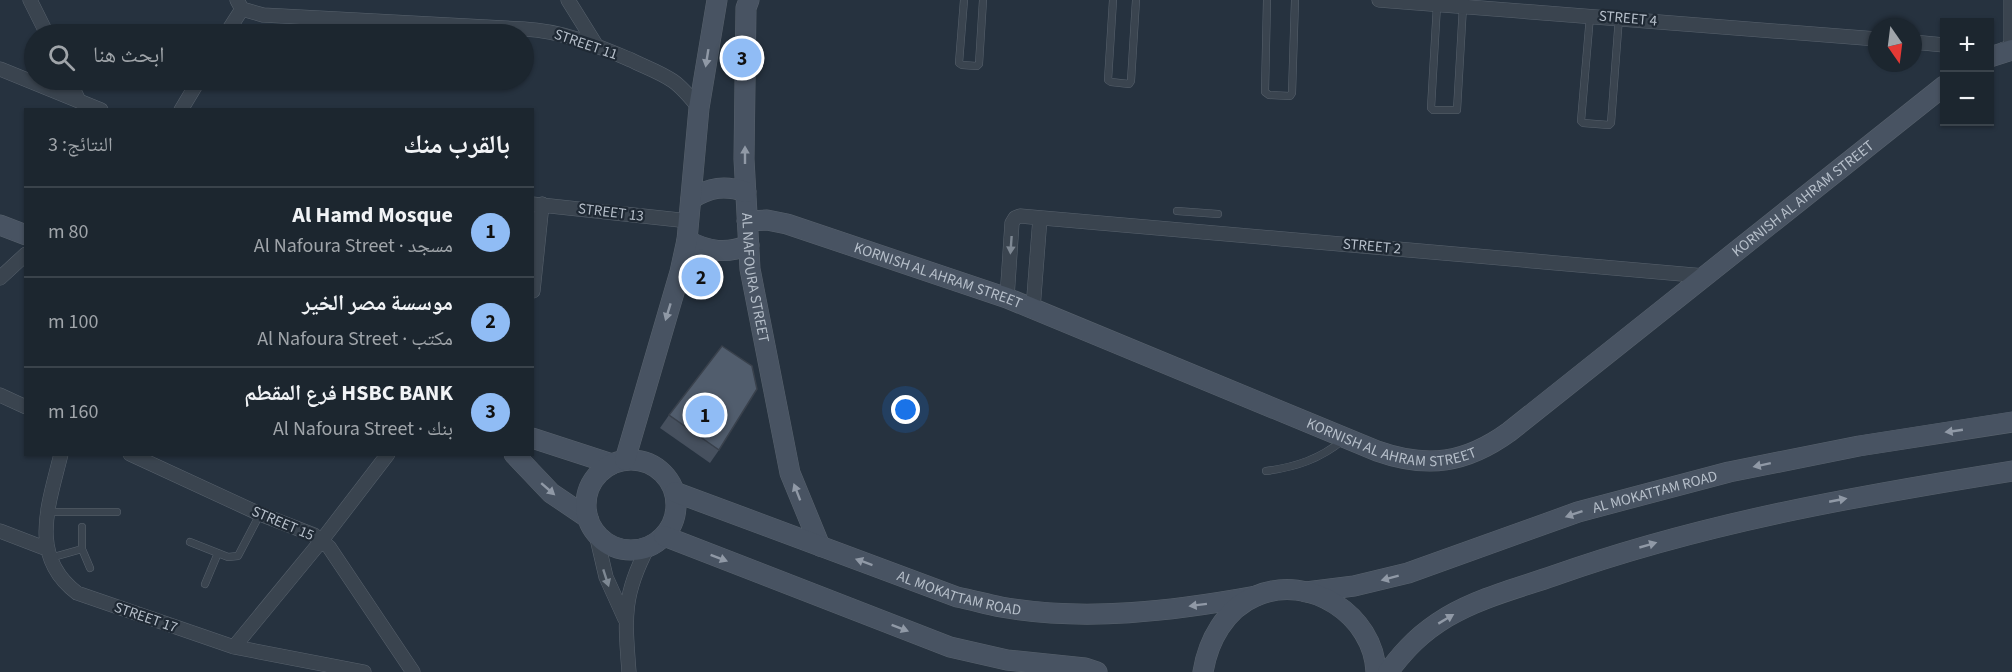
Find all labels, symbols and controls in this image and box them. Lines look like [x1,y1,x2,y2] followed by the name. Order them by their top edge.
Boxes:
[1598,5,1659,32] street label: STREET 4
[1868,18,1922,72] north arrow
[1940,18,1994,126] map controls
[1940,18,1994,72] button: +
[24,24,534,90] search box
[551,24,620,65] street label: STREET 11
[722,36,762,80] pin: 3
[93,39,164,71] text: ابحث هنا
[45,41,78,74] icon: search
[702,48,711,67] one-way arrow
[1940,72,1994,126] button: −
[403,126,510,163] text: بالقرب منك
[48,131,113,159] text: النتائج: 3
[1727,136,1879,262] street label: KORNISH AL AHRAM STREET
[740,146,749,165] one-way arrow
[577,198,645,227] street label: STREET 13
[292,199,453,231] text: Al Hamd Mosque
[736,212,774,345] street label: AL NAFOURA STREET
[48,218,88,246] text: 80 m
[485,218,496,246] text: 1
[254,232,453,260] text: مسجد · Al Nafoura Street
[1342,233,1402,260] street label: STREET 2
[1006,235,1015,254] one-way arrow
[851,237,1025,314] street label: KORNISH AL AHRAM STREET
[682,254,720,300] pin: 2
[302,287,453,319] text: موسسة مصر الخير
[663,303,672,321] one-way arrow
[48,308,98,336] text: 100 m
[485,308,496,336] text: 2
[257,325,453,353] text: مكتب · Al Nafoura Street
[244,377,453,409] text: HSBC BANK فرع المقطم
[686,392,724,438] pin: 1
[891,395,920,424] your location
[48,398,98,426] text: 160 m
[485,398,496,426] text: 3
[1303,413,1480,472] street label: KORNISH AL AHRAM STREET
[273,415,453,443] text: بنك · Al Nafoura Street
[1945,427,1964,436] one-way arrow
[1753,461,1772,470] one-way arrow
[1590,466,1720,519] street label: AL MOKATTAM ROAD
[540,483,556,496] one-way arrow
[792,483,801,501] one-way arrow
[1829,495,1848,504] one-way arrow
[248,501,317,546] street label: STREET 15
[1564,509,1582,519] one-way arrow
[1639,540,1657,549] one-way arrow
[710,553,728,563] one-way arrow
[855,557,873,567] one-way arrow
[894,566,1022,621] street label: AL MOKATTAM ROAD
[602,569,612,587] one-way arrow
[1380,574,1398,583] one-way arrow
[111,597,180,638] street label: STREET 17
[1189,601,1208,610] one-way arrow
[1438,613,1454,624] one-way arrow
[892,623,910,633] one-way arrow

